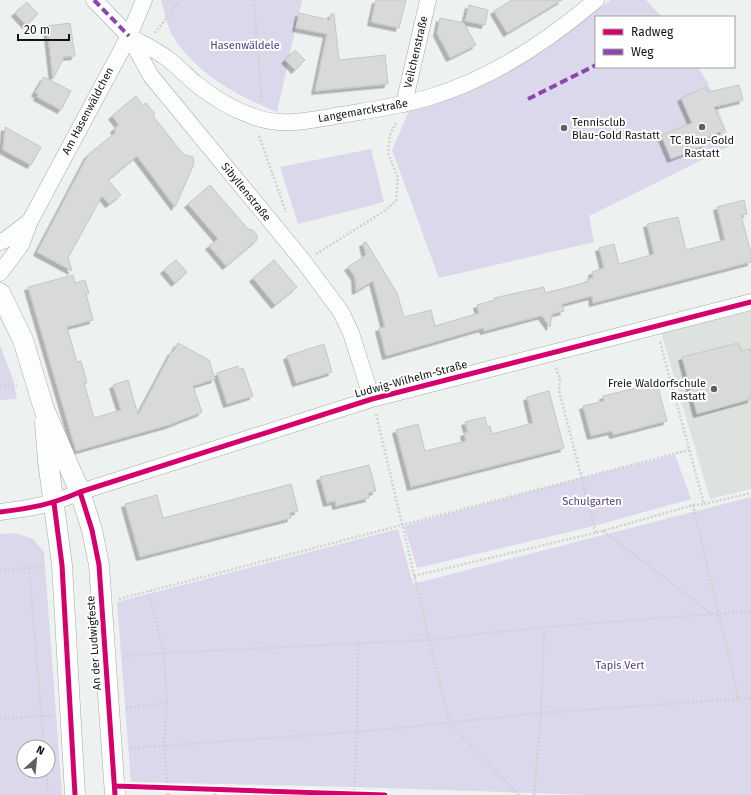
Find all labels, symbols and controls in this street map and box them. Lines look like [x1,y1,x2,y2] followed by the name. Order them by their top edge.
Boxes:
[401,15,431,89] street label: Veilchenstraße
[18,16,69,42] scale bar
[595,16,735,68] legend
[24,23,50,37] text: 20 m
[631,25,674,39] text: Radweg
[210,39,280,52] park label: Hasenwäldele
[631,45,654,59] text: Weg
[59,65,117,157] street label: Am Hasenwäldchen
[317,97,409,125] street label: Langemarckstraße
[572,116,660,142] place label: Tennisclub Blau-Gold Rastatt
[697,122,707,132] marker: TC Blau-Gold Rastatt
[559,123,569,133] marker: Tennisclub Blau-Gold Rastatt
[670,134,734,160] place label: TC Blau-Gold Rastatt
[219,160,273,224] street label: Sibyllenstraße
[353,358,469,400] street label: Ludwig-Wilhelm-Straße
[608,377,706,403] place label: Freie Waldorfschule Rastatt
[709,384,719,394] marker: Freie Waldorfschule Rastatt
[562,495,622,508] park label: Schulgarten
[84,595,104,691] street label: An der Ludwigfeste
[596,659,644,672] park label: Tapis Vert
[16,739,56,779] north arrow
[34,743,47,758] text: N

